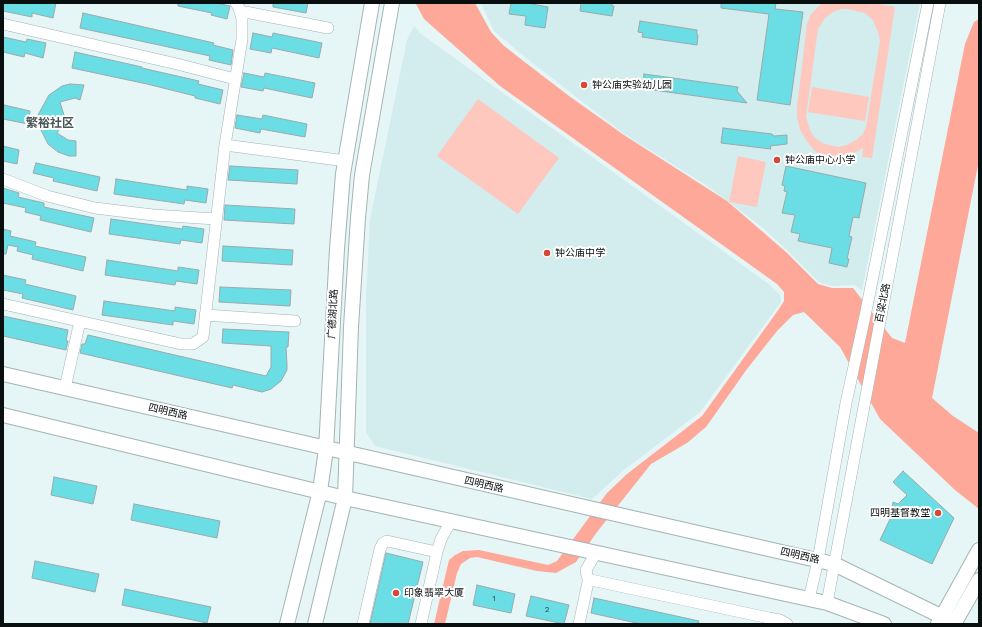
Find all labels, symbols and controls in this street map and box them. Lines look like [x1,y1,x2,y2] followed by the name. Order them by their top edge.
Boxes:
[592,79,672,91] place label: 钟公庙实验幼儿园
[579,80,589,90] marker: 钟公庙实验幼儿园
[26,116,74,130] district label: 繁裕社区
[785,154,855,166] place label: 钟公庙中心小学
[772,155,782,165] marker: 钟公庙中心小学
[555,247,605,259] place label: 钟公庙中学
[542,248,552,258] marker: 钟公庙中学
[873,282,893,324] street label: 百梁北路
[326,289,340,339] street label: 广德湖北路
[147,402,189,422] street label: 四明西路
[463,475,505,495] street label: 四明西路
[870,507,930,519] place label: 四明基督教堂
[933,508,943,518] marker: 四明基督教堂
[779,546,821,566] street label: 四明西路
[404,587,464,599] place label: 印象翡翠大厦
[391,588,401,598] marker: 印象翡翠大厦
[492,594,496,604] house number: 1
[545,605,549,615] house number: 2

